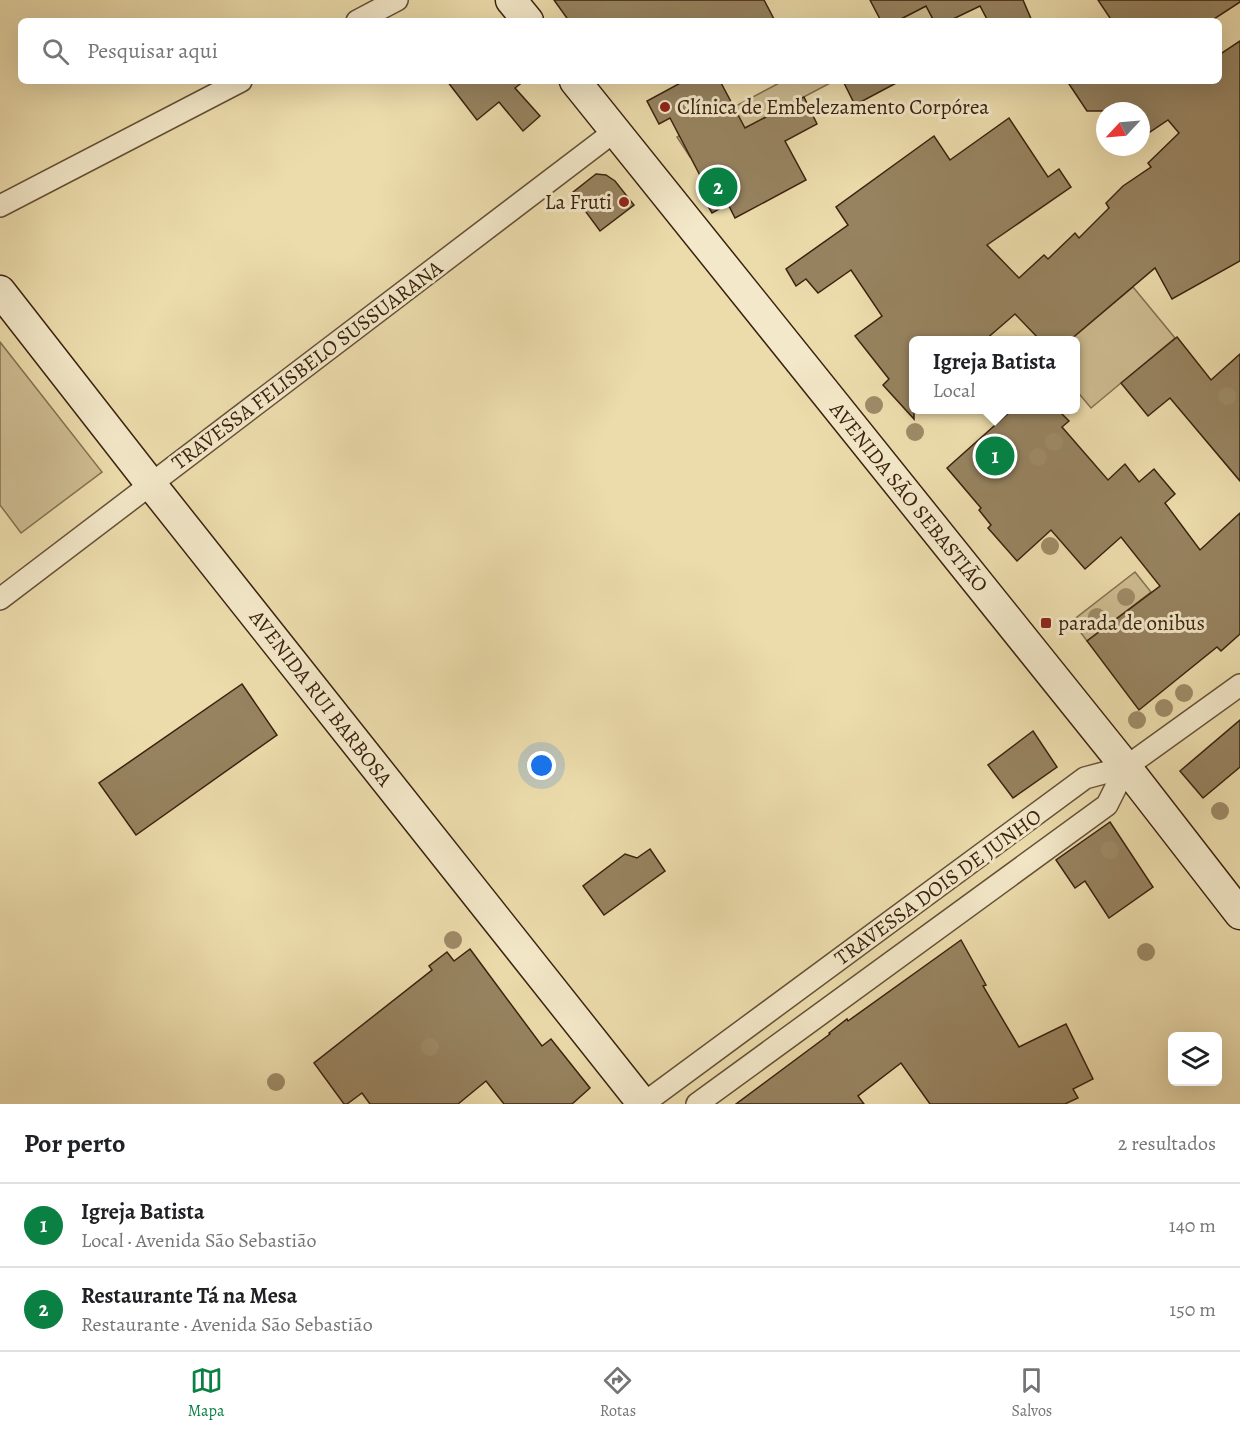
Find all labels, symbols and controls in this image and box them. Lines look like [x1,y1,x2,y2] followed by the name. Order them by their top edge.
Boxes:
[18,18,1222,84] search box
[39,35,72,68] icon: search
[87,36,218,66] text: Pesquisar aqui
[677,93,989,121] place label: Clínica de Embelezamento Corpórea
[658,100,672,114] marker: Clínica de Embelezamento Corpórea
[1096,102,1150,156] north arrow
[698,164,738,210] pin: 2
[545,188,612,216] place label: La Fruti
[617,195,631,209] marker: La Fruti
[166,253,449,476] street label: TRAVESSA FELISBELO SUSSUARANA
[909,336,1080,414] popup
[933,347,1056,377] text: Igreja Batista
[933,377,975,404] text: Local
[823,395,994,598] street label: AVENIDA SÃO SEBASTIÃO
[976,434,1014,478] pin: 1
[243,603,399,793] street label: AVENIDA RUI BARBOSA
[1058,609,1205,637] place label: parada de onibus
[1039,616,1053,630] marker: parada de onibus
[527,751,556,780] your location
[829,802,1047,972] street label: TRAVESSA DOIS DE JUNHO
[1168,1032,1222,1086] map controls
[1168,1032,1222,1086] button: layers
[24,1126,125,1161] text: Por perto
[1118,1130,1216,1157] text: 2 resultados
[81,1197,205,1227] text: Igreja Batista
[40,1212,47,1239] text: 1
[1169,1212,1216,1239] text: 140 m
[81,1227,317,1254] text: Local · Avenida São Sebastião
[81,1281,297,1311] text: Restaurante Tá na Mesa
[39,1296,48,1323] text: 2
[1169,1296,1216,1323] text: 150 m
[81,1311,373,1338] text: Restaurante · Avenida São Sebastião
[188,1364,224,1422] tab: Mapa
[600,1364,636,1422] tab: Rotas
[1012,1364,1052,1422] tab: Salvos

